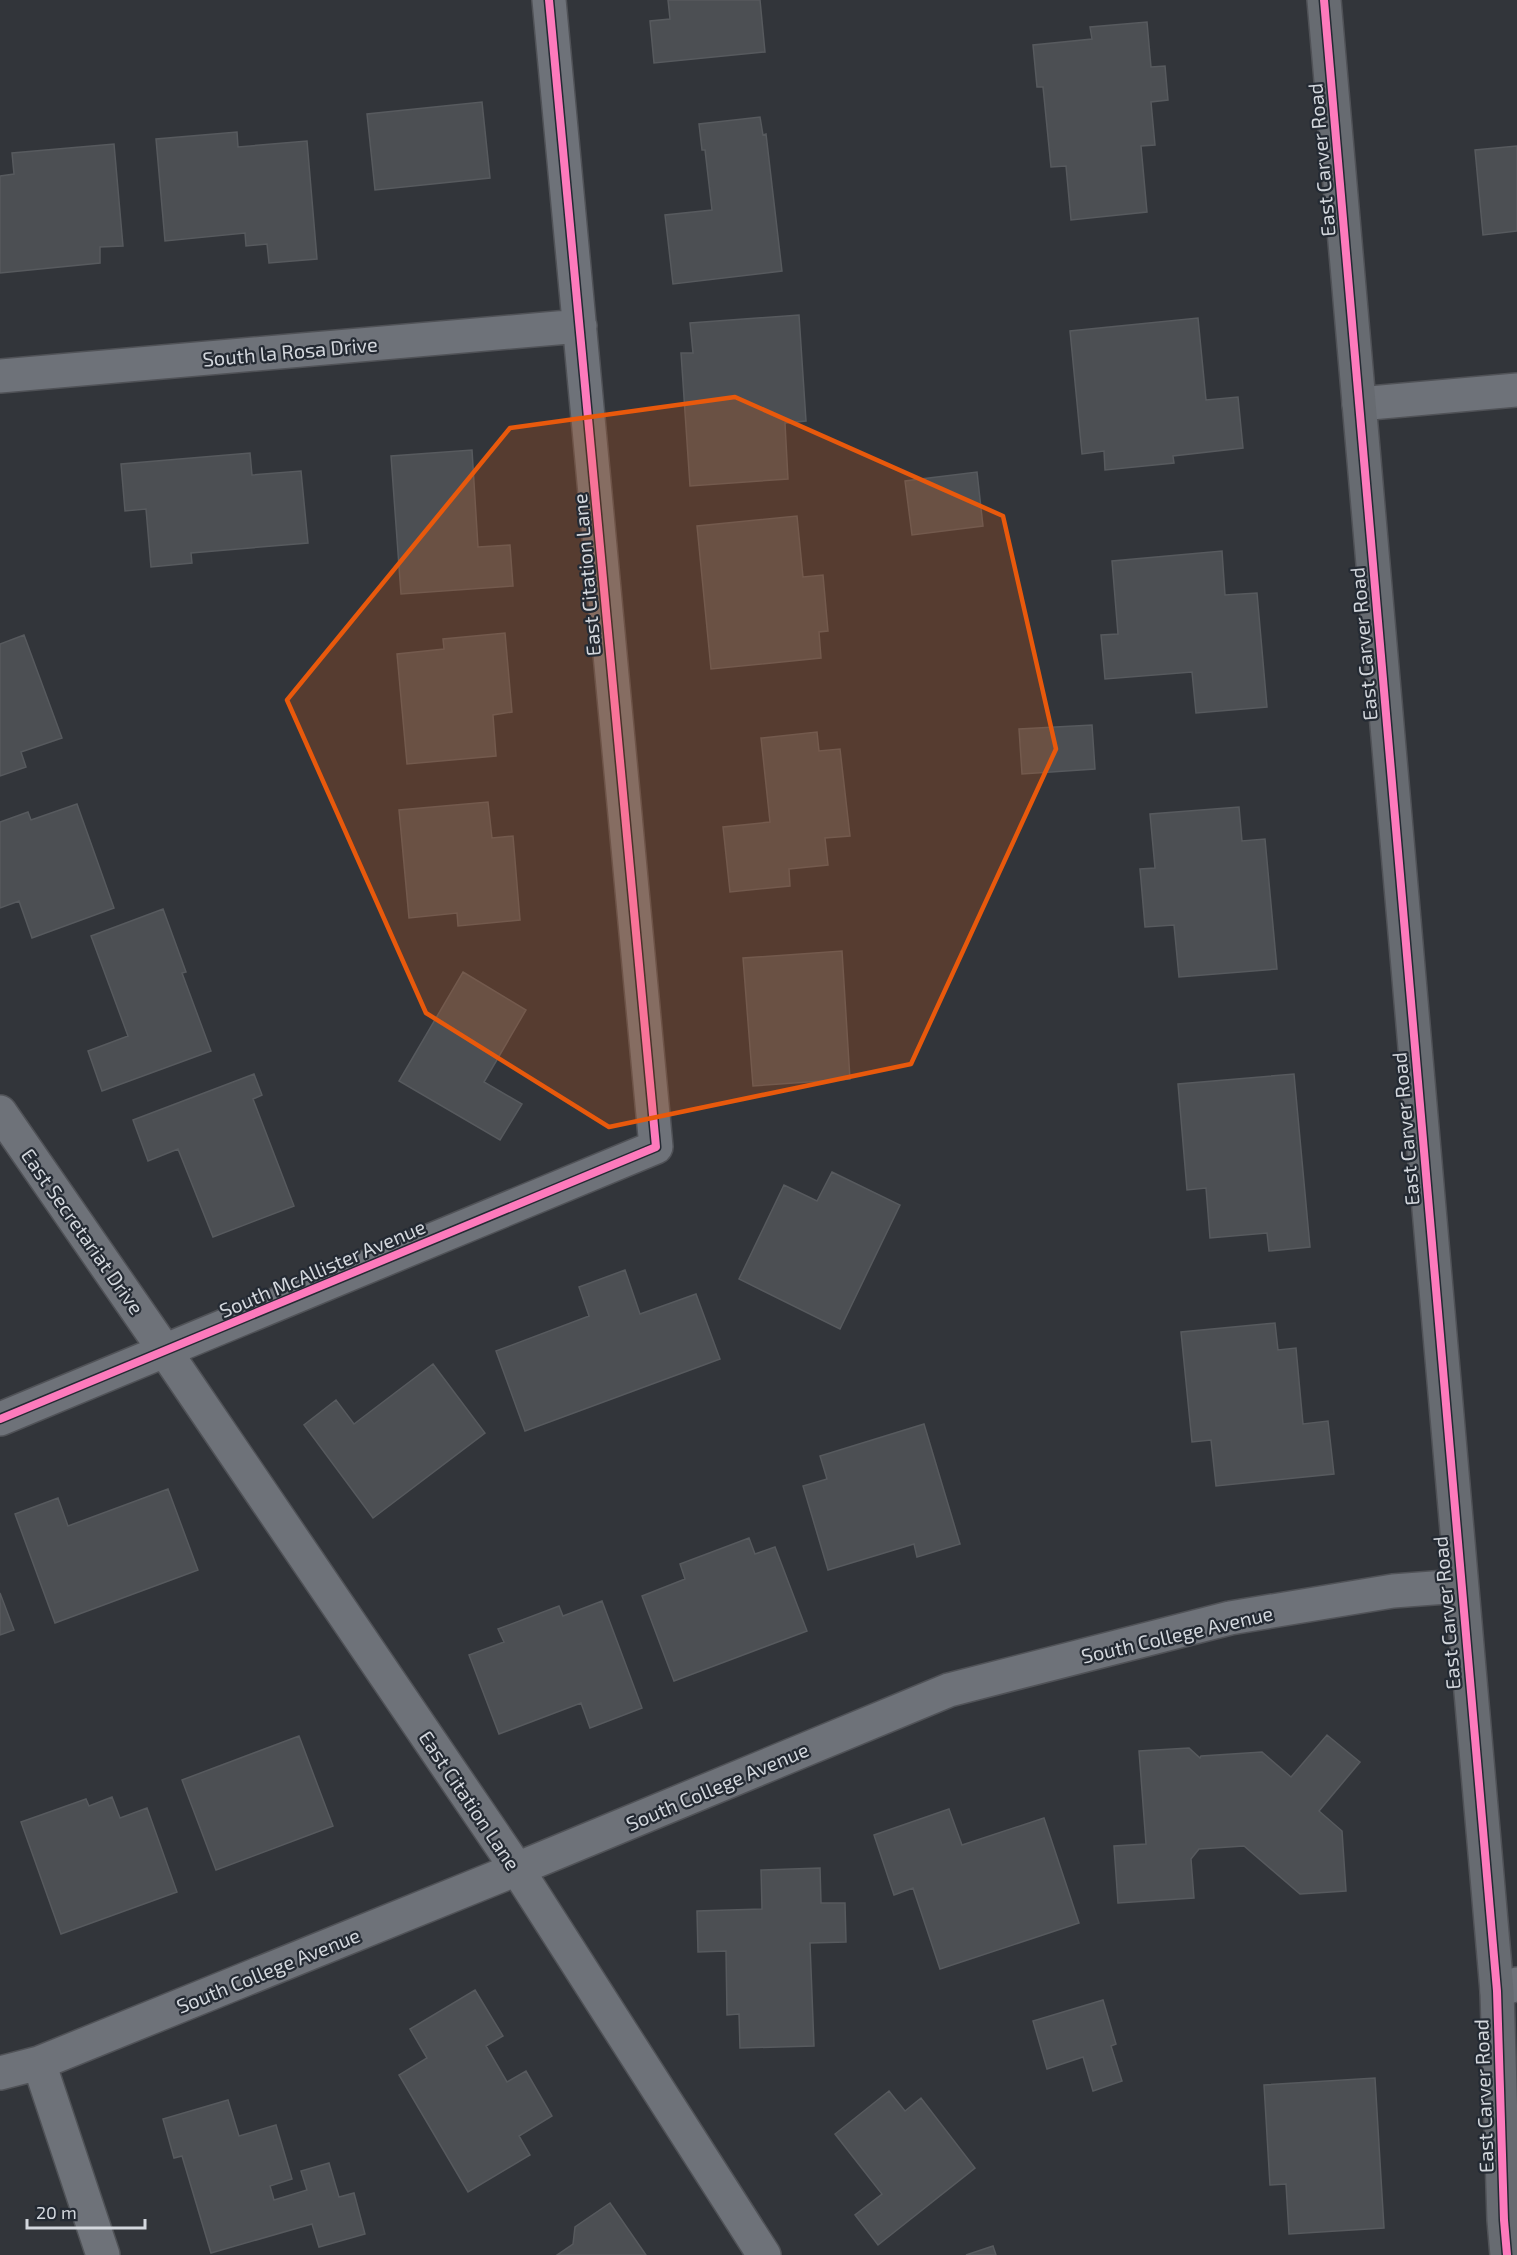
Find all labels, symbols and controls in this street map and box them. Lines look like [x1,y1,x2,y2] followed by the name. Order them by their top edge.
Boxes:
[1302,82,1340,238] street label: East Carver Road
[201,331,379,371] street label: South la Rosa Drive
[567,493,605,657] street label: East Citation Lane
[1344,566,1382,722] street label: East Carver Road
[1386,1051,1424,1207] street label: East Carver Road
[17,1144,149,1318] street label: East Secretariat Drive
[215,1214,429,1322] street label: South McAllister Avenue
[1427,1535,1465,1691] street label: East Carver Road
[1079,1600,1275,1668] street label: South College Avenue
[414,1726,526,1874] street label: East Citation Lane
[622,1737,812,1835] street label: South College Avenue
[173,1922,363,2018] street label: South College Avenue
[1468,2019,1498,2173] street label: East Carver Road
[27,2192,146,2230] scale bar
[36,2201,77,2223] text: 20 m

